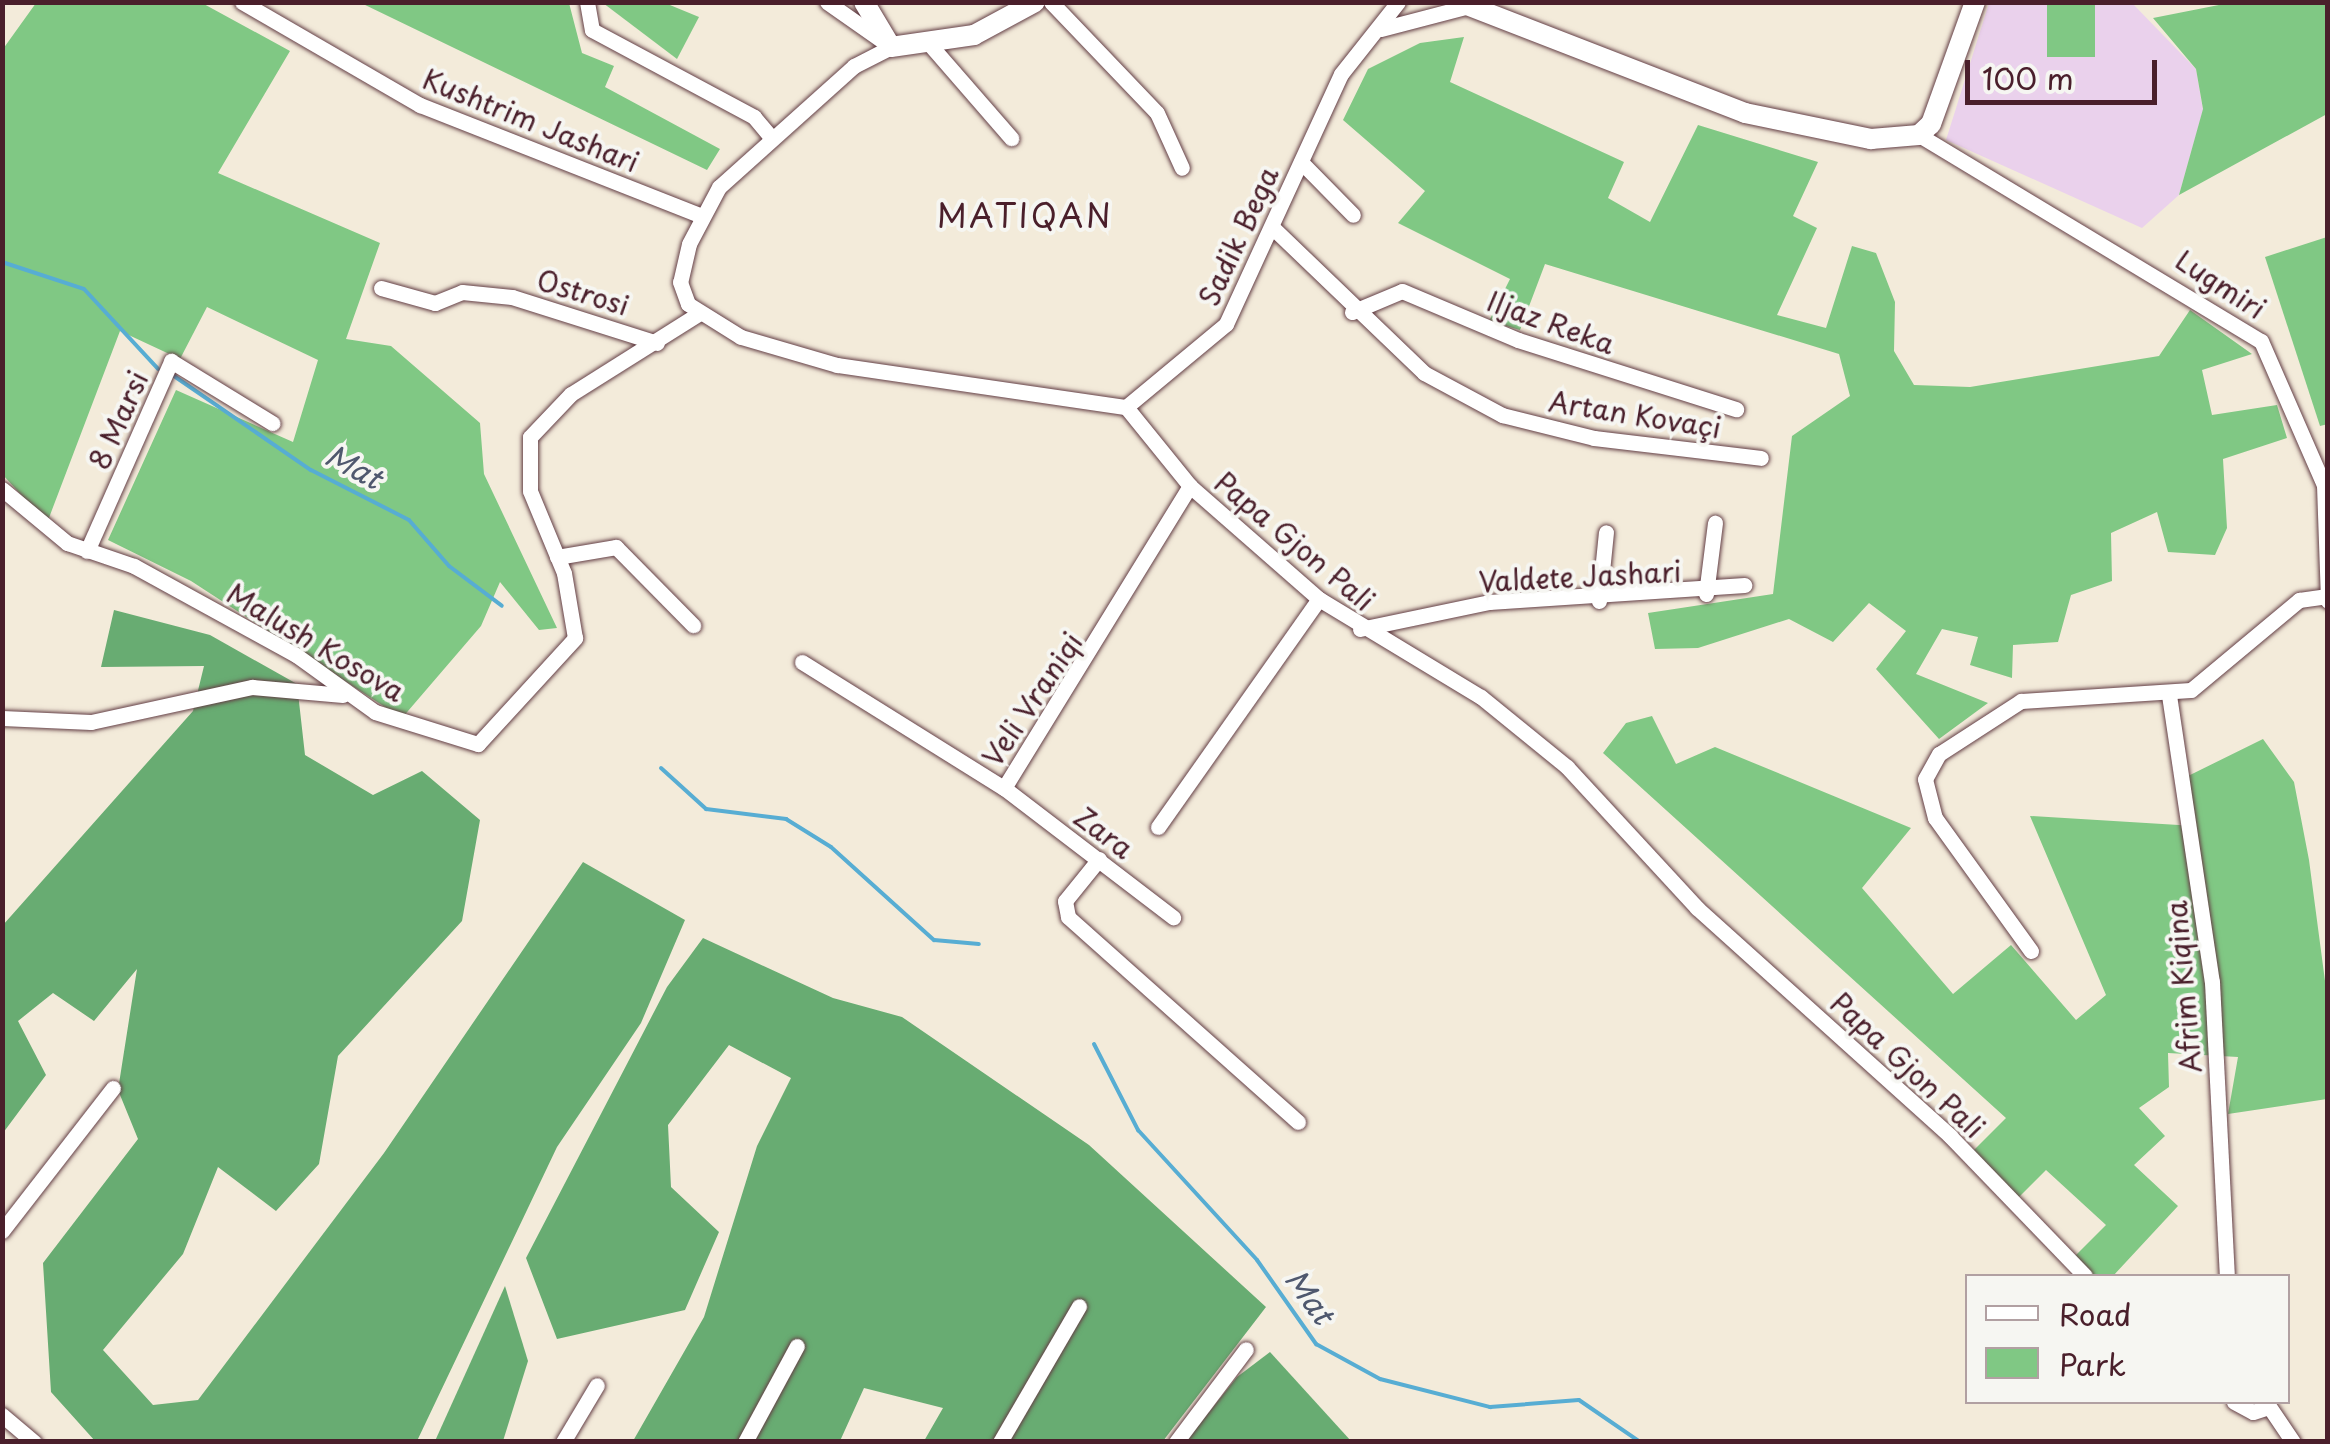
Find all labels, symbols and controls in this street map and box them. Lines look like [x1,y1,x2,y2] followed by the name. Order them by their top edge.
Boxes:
[1970,40,2162,102] scale bar
[1982,55,2074,100] text: 100 m
[418,61,644,179] street label: Kushtrim Jashari
[1191,160,1285,312] street label: Sadik Bega
[936,196,1114,234] district label: MATIQAN
[2170,243,2272,325] street label: Lugmiri
[533,262,633,322] street label: Ostrosi
[1484,284,1618,360] street label: Iljaz Reka
[82,366,154,474] street label: 8 Marsi
[1546,384,1724,444] street label: Artan Kovaçi
[319,436,389,496] water label: Mat
[1209,465,1381,617] street label: Papa Gjon Pali
[1476,554,1684,598] street label: Valdete Jashari
[221,576,411,708] street label: Malush Kosova
[975,626,1089,772] street label: Veli Vraniqi
[1068,799,1140,865] street label: Zara
[2159,899,2207,1075] street label: Afrim Kiqina
[1824,985,1992,1145] street label: Papa Gjon Pali
[1278,1262,1342,1330] water label: Mat
[1965,1274,2290,1404] legend
[2059,1291,2132,1336] text: Road
[2059,1341,2126,1386] text: Park

